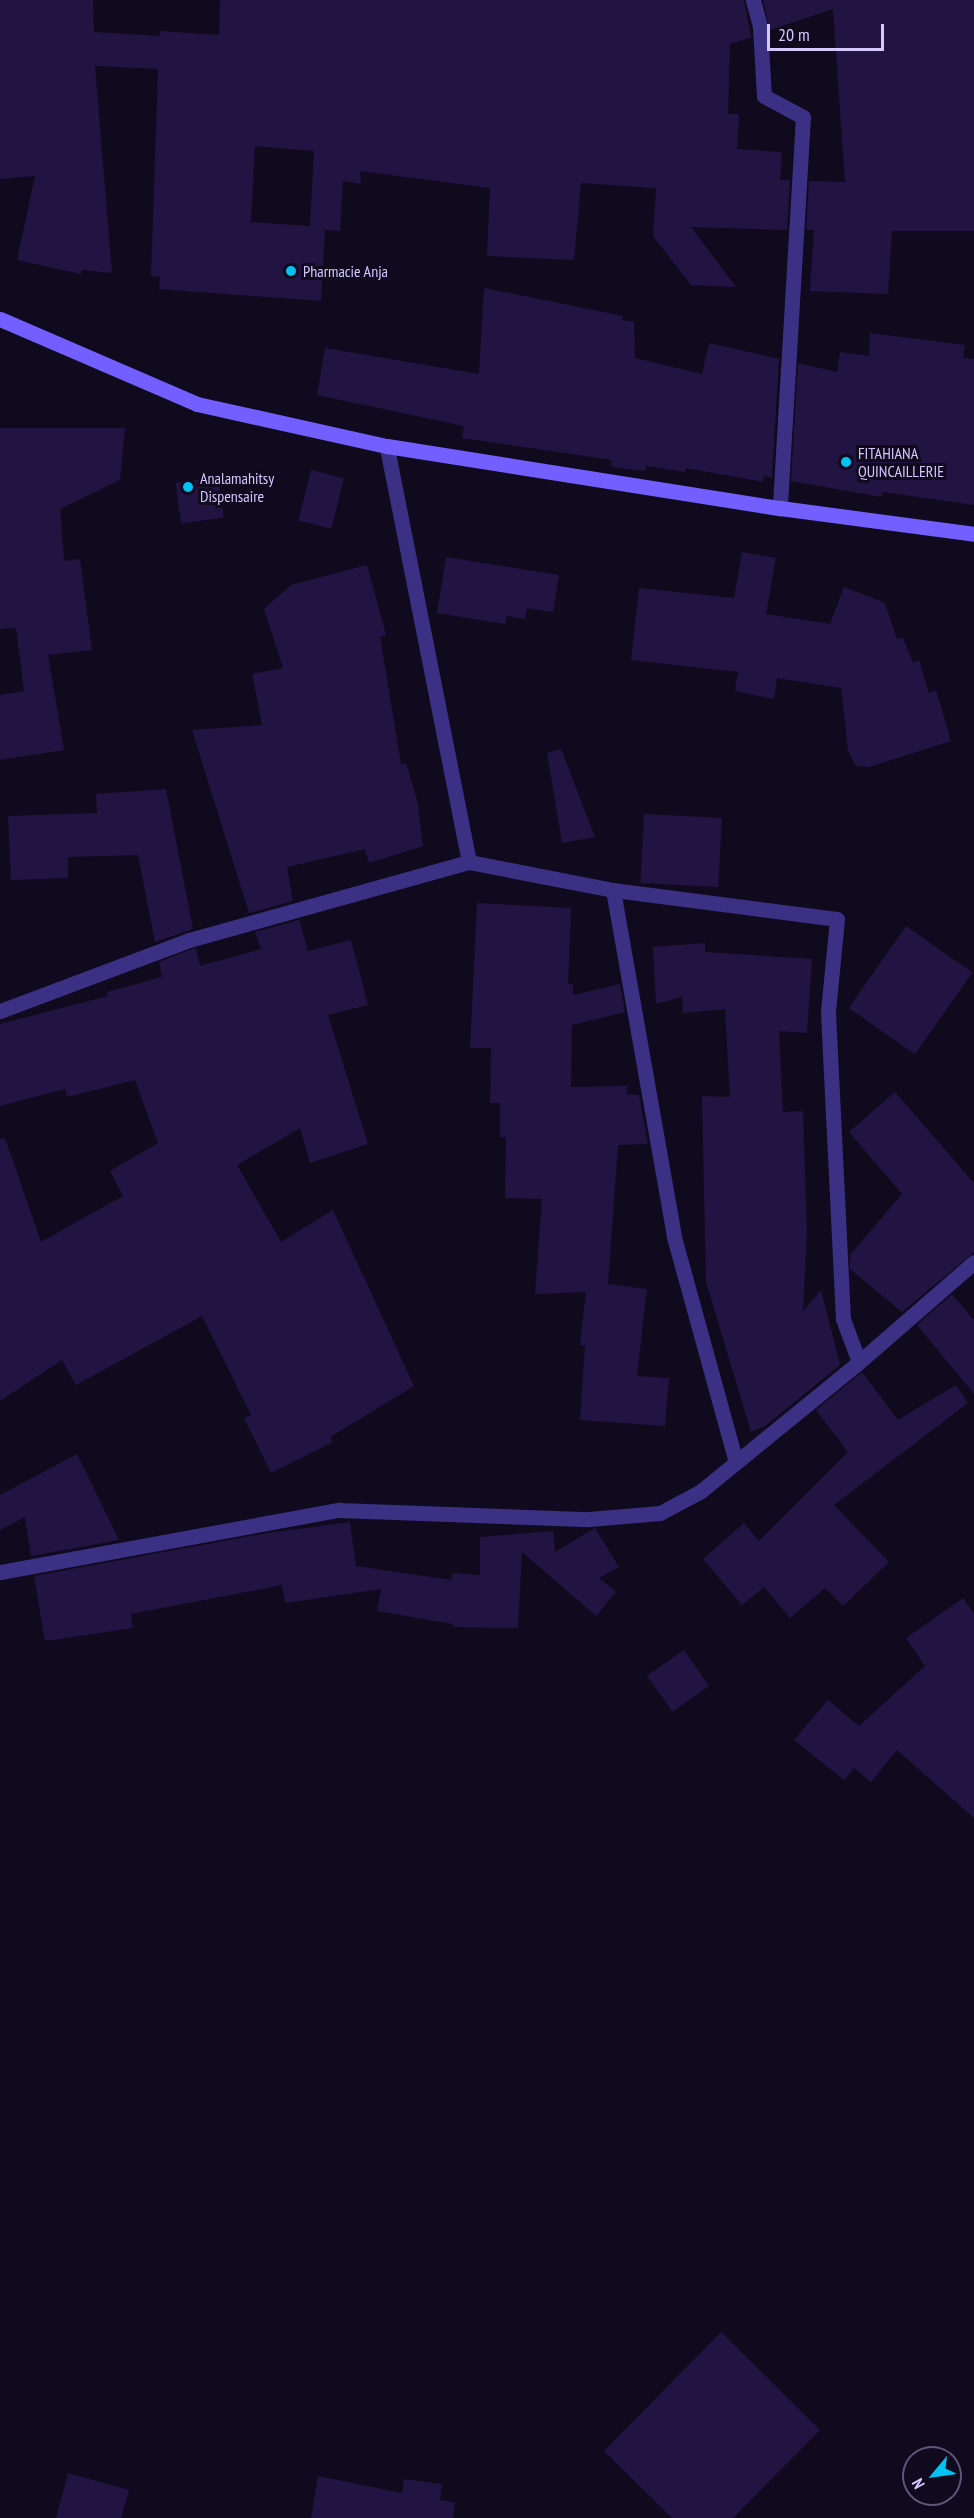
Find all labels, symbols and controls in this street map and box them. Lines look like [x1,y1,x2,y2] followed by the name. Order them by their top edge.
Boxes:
[770,12,887,50] scale bar
[778,23,810,46] text: 20 m
[303,261,388,281] place label: Pharmacie Anja
[284,264,298,278] marker: Pharmacie Anja
[858,443,944,481] place label: FITAHIANA QUINCAILLERIE
[839,455,853,469] marker: FITAHIANA QUINCAILLERIE
[200,468,274,506] place label: Analamahitsy Dispensaire
[181,480,195,494] marker: Analamahitsy Dispensaire
[902,2446,962,2506] north arrow
[907,2475,929,2492] text: N

